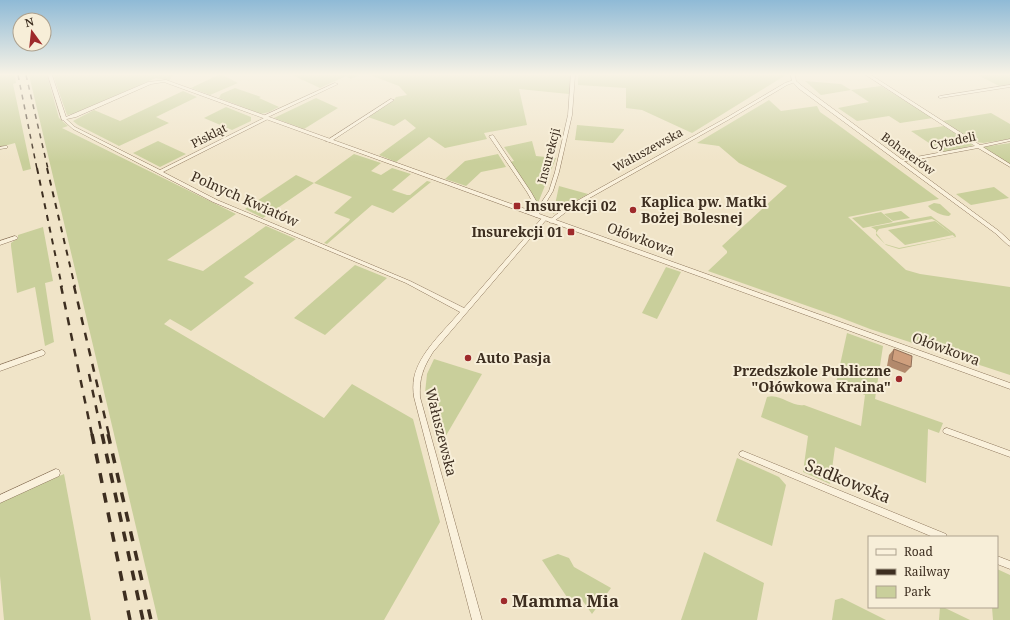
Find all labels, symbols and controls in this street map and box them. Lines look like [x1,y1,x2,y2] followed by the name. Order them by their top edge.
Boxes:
[12,12,52,52] north arrow
[23,13,36,30] text: N
[188,119,230,152] street label: Piskląt
[610,123,686,176] street label: Wałuszewska
[533,126,564,186] street label: Insurekcji
[928,127,978,154] street label: Cytadeli
[878,128,939,179] street label: Bohaterów
[188,166,303,231] street label: Polnych Kwiatów
[641,192,767,227] place label: Kaplica pw. Matki Bożej Bolesnej
[525,196,617,215] place label: Insurekcji 02
[512,201,522,211] marker: Insurekcji 02
[628,205,638,215] marker: Kaplica pw. Matki Bożej Bolesnej
[605,217,678,260] street label: Ołówkowa
[471,222,563,241] place label: Insurekcji 01
[566,227,576,237] marker: Insurekcji 01
[910,327,983,370] street label: Ołówkowa
[476,348,551,367] place label: Auto Pasja
[463,353,473,363] marker: Auto Pasja
[733,361,891,396] place label: Przedszkole Publiczne "Ołówkowa Kraina"
[894,374,904,384] marker: Przedszkole Publiczne "Ołówkowa Kraina"
[421,386,462,478] street label: Wałuszewska
[802,453,894,508] street label: Sadkowska
[868,536,998,608] legend
[904,543,934,560] text: Road
[904,563,950,580] text: Railway
[904,583,932,600] text: Park
[512,589,619,612] place label: Mamma Mia
[499,596,509,606] marker: Mamma Mia

